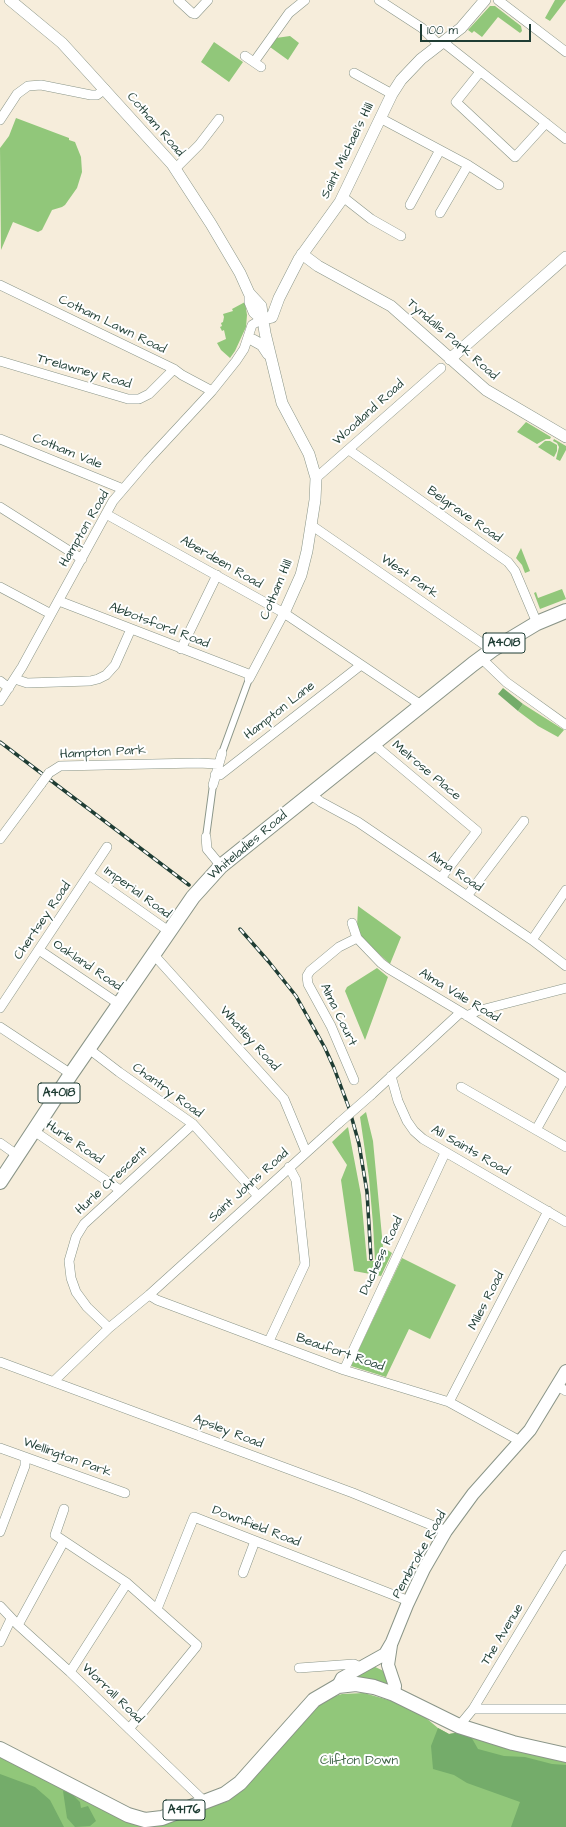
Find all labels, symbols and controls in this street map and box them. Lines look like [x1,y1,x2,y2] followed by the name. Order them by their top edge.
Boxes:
[422,16,533,42] scale bar
[427,22,458,39] text: 100 m
[123,90,187,160] street label: Cotham Road
[318,101,378,201] street label: Saint Michael's Hill
[56,292,168,358] street label: Cotham Lawn Road
[403,296,501,384] street label: Tyndalls Park Road
[35,351,133,393] street label: Trelawney Road
[330,377,408,449] street label: Woodland Road
[30,431,104,473] street label: Cotham Vale
[424,483,504,547] street label: Belgrave Road
[57,488,113,570] street label: Hampton Road
[177,533,265,593] street label: Aberdeen Road
[377,552,441,602] street label: West Park
[257,557,297,623] street label: Cotham Hill
[107,600,211,652] street label: Abbotsford Road
[483,633,525,653] road number: A4018
[242,679,318,743] street label: Hampton Lane
[388,738,464,804] street label: Melrose Place
[60,743,146,763] street label: Hampton Park
[205,808,291,884] street label: Whiteladies Road
[425,848,485,896] street label: Alma Road
[100,863,174,923] street label: Imperial Road
[11,879,75,963] street label: Chertsey Road
[49,937,125,995] street label: Oakland Road
[416,966,502,1026] street label: Alma Vale Road
[316,981,360,1049] street label: Alma Court
[216,1003,282,1075] street label: Whatley Road
[129,1060,205,1122] street label: Chantry Road
[38,1083,80,1103] road number: A4018
[42,1118,106,1168] street label: Hurle Road
[428,1122,512,1180] street label: All Saints Road
[73,1144,151,1218] street label: Hurle Crescent
[206,1146,292,1226] street label: Saint Johns Road
[357,1214,407,1298] street label: Duchess Road
[466,1269,508,1333] street label: Miles Road
[294,1331,386,1375] street label: Beaufort Road
[191,1412,265,1452] street label: Apsley Road
[21,1435,113,1481] street label: Wellington Park
[210,1503,302,1551] street label: Downfield Road
[390,1509,450,1601] street label: Pembroke Road
[479,1601,527,1669] street label: The Avenue
[78,1661,146,1727] street label: Worrall Road
[320,1753,398,1769] park label: Clifton Down
[163,1800,205,1820] road number: A4176

